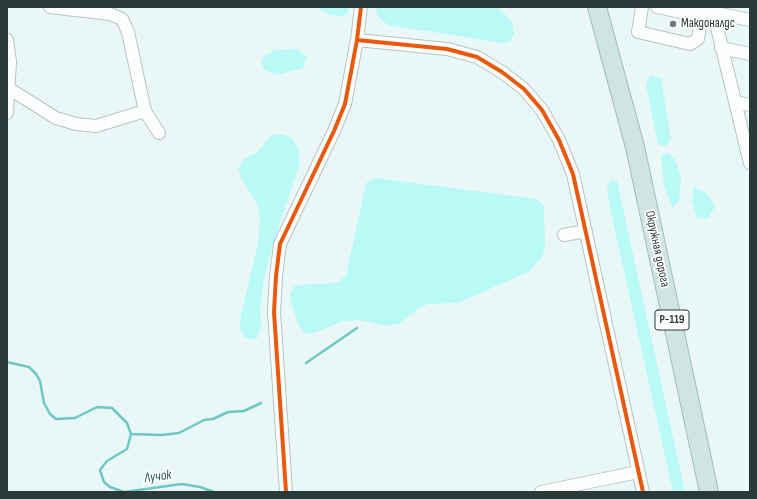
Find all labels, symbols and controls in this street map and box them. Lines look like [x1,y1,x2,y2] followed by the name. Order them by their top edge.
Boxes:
[681,16,735,32] place label: Макдоналдс
[668,19,678,29] marker: Макдоналдс
[641,209,673,289] street label: Окружная дорога
[655,310,689,330] road number: Р-119
[143,467,173,487] water label: Лучок

